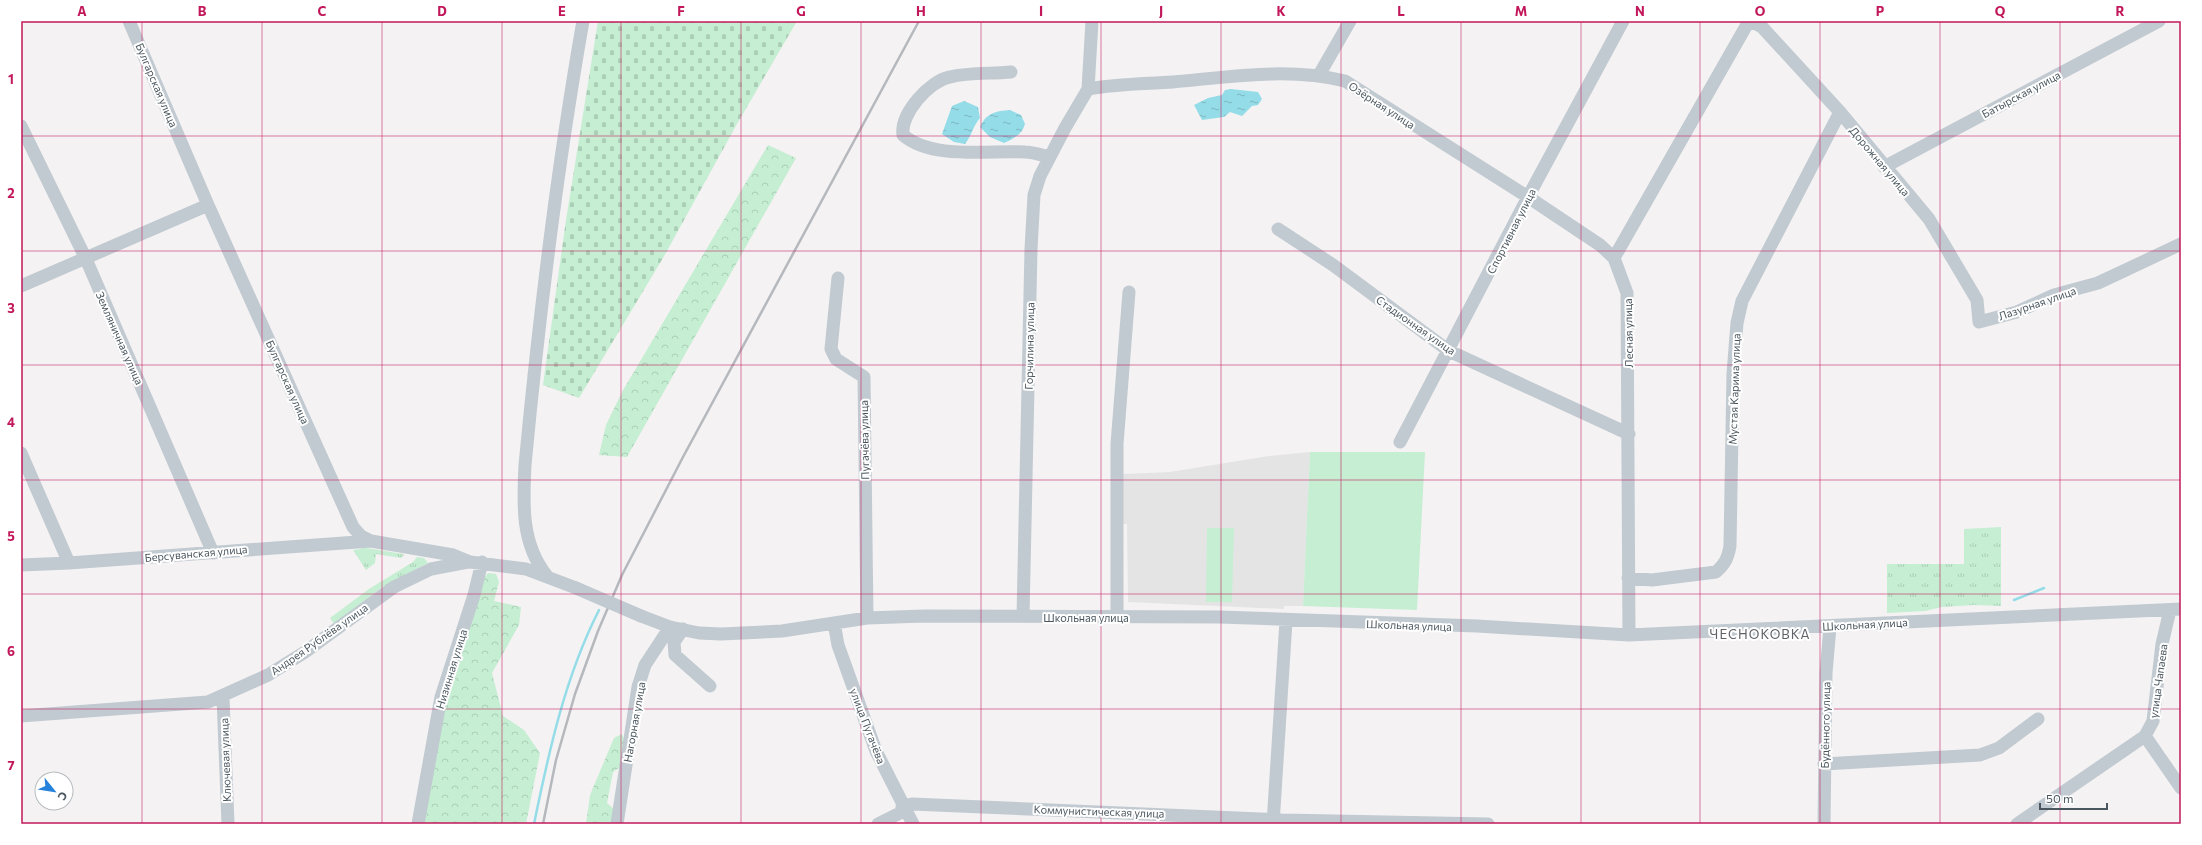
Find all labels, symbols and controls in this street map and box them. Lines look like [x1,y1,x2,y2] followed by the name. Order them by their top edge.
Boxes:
[77,3,87,19] text: A
[198,3,207,19] text: B
[318,3,327,19] text: C
[437,3,447,19] text: D
[558,3,566,19] text: E
[677,3,685,19] text: F
[796,3,806,19] text: G
[916,3,926,19] text: H
[1039,3,1043,19] text: I
[1159,3,1163,19] text: J
[1276,3,1286,19] text: K
[1397,3,1405,19] text: L
[1515,3,1527,19] text: M
[1635,3,1645,19] text: N
[1755,3,1766,19] text: O
[1876,3,1885,19] text: P
[1995,3,2006,19] text: Q
[2116,3,2125,19] text: R
[133,41,181,129] street label: Булгарская улица
[1979,68,2063,120] street label: Батырская улица
[8,71,14,87] text: 1
[1346,79,1418,131] street label: Озёрная улица
[1847,124,1913,198] street label: Дорожная улица
[7,185,15,201] text: 2
[1484,186,1538,276] street label: Спортивная улица
[1996,284,2078,322] street label: Лазурная улица
[94,289,146,387] street label: Земляничная улица
[1374,293,1458,357] street label: Стадионная улица
[1621,298,1635,368] street label: Лесная улица
[7,300,15,316] text: 3
[1022,302,1036,390] street label: Горчилина улица
[1726,333,1742,445] street label: Мустая Карима улица
[264,338,312,426] street label: Булгарская улица
[857,400,871,480] street label: Пугачёва улица
[7,414,15,430] text: 4
[7,528,15,544] text: 5
[144,542,248,564] street label: Берсуванская улица
[268,601,370,677] street label: Андрея Рублёва улица
[1043,611,1129,624] street label: Школьная улица
[1822,615,1908,633] street label: Школьная улица
[1366,617,1452,633] street label: Школьная улица
[1710,626,1810,642] district label: ЧЕСНОКОВКА
[433,628,469,710] street label: Низинная улица
[7,643,15,659] text: 6
[2146,643,2170,719] street label: улица Чапаева
[621,681,647,763] street label: Нагорная улица
[1818,681,1832,769] street label: Будённого улица
[848,686,888,766] street label: улица Пугачёва
[217,718,233,802] street label: Ключевая улица
[7,757,15,773] text: 7
[34,771,74,811] north arrow
[2040,785,2107,811] scale bar
[55,790,71,803] text: С
[2046,791,2074,805] text: 50 m
[1033,802,1165,820] street label: Коммунистическая улица

